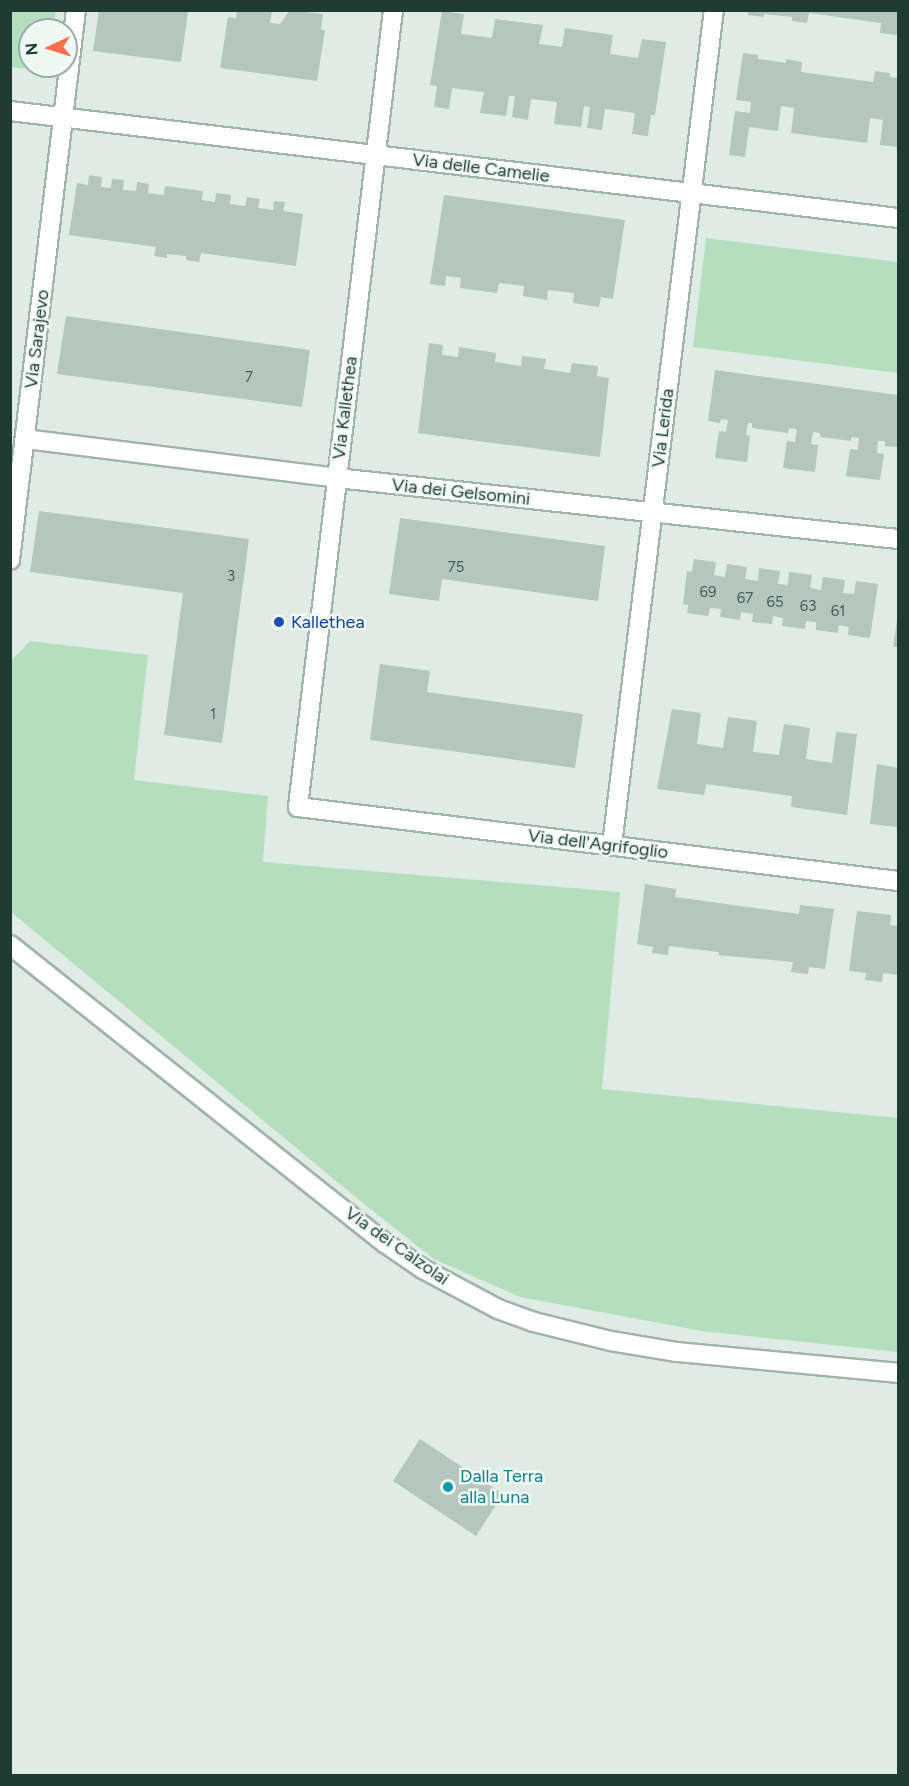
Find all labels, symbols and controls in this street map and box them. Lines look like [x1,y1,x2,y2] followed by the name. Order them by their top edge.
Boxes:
[18,18,78,78] north arrow
[22,42,41,56] text: N
[411,149,551,187] street label: Via delle Camelie
[20,288,54,390] street label: Via Sarajevo
[328,355,362,461] street label: Via Kallethea
[245,369,253,387] house number: 7
[647,387,679,469] street label: Via Lerida
[391,474,531,510] street label: Via dei Gelsomini
[448,559,464,577] house number: 75
[227,568,235,586] house number: 3
[700,584,716,602] house number: 69
[737,590,753,608] house number: 67
[766,594,784,612] house number: 65
[800,598,816,616] house number: 63
[831,603,845,621] house number: 61
[291,611,365,633] place label: Kallethea
[272,615,286,629] marker: Kallethea
[210,706,216,724] house number: 1
[527,825,669,863] street label: Via dell'Agrifoglio
[341,1202,453,1290] street label: Via dei Calzolai
[460,1466,543,1508] place label: Dalla Terra alla Luna
[441,1480,455,1494] marker: Dalla Terra alla Luna

